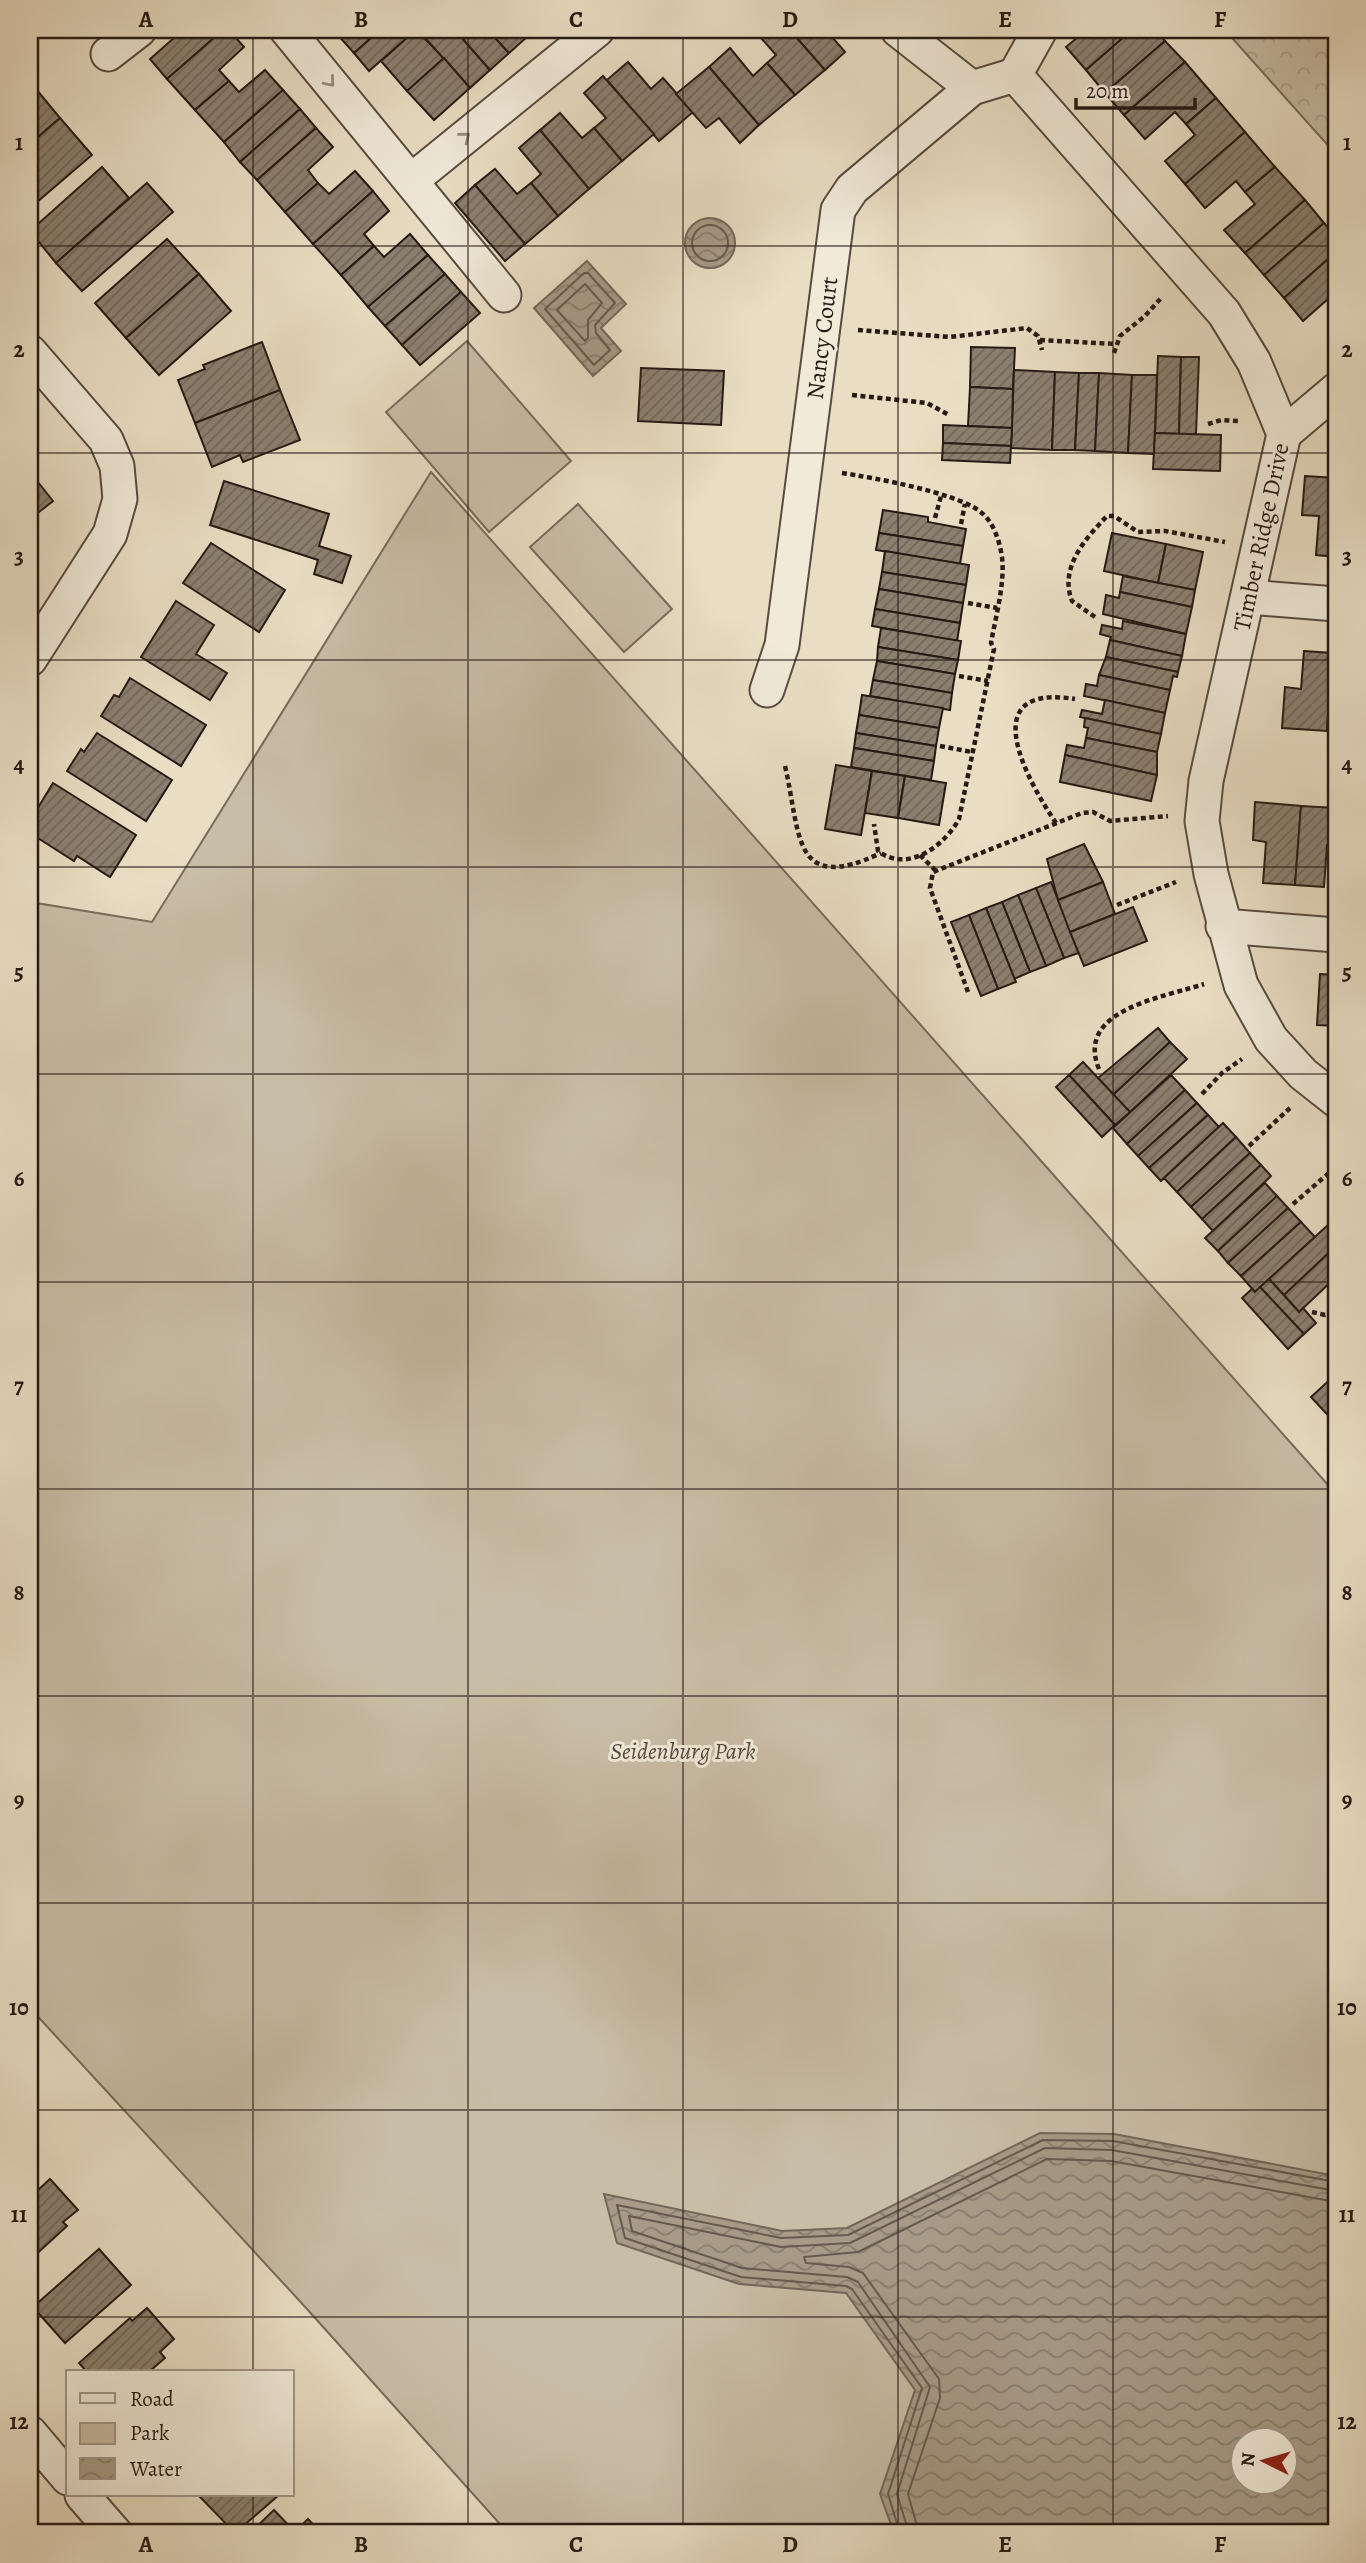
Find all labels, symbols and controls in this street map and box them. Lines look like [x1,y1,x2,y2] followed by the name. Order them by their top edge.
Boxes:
[138,4,154,35] text: A
[354,4,368,35] text: B
[569,4,583,35] text: C
[782,4,798,35] text: D
[998,4,1012,35] text: E
[1214,4,1227,35] text: F
[1076,66,1194,110] scale bar
[322,75,335,87] one-way arrow
[1086,77,1129,105] text: 20 m
[15,127,23,158] text: 1
[1343,127,1351,158] text: 1
[456,133,469,145] one-way arrow
[799,275,845,401] street label: Nancy Court
[13,334,25,365] text: 2
[1341,334,1353,365] text: 2
[1225,440,1297,634] street label: Timber Ridge Drive
[14,541,24,572] text: 3
[1342,541,1352,572] text: 3
[14,749,25,780] text: 4
[1342,749,1353,780] text: 4
[14,956,24,987] text: 5
[1342,956,1352,987] text: 5
[14,1163,25,1194] text: 6
[1342,1163,1353,1194] text: 6
[14,1370,24,1401] text: 7
[1342,1370,1352,1401] text: 7
[13,1577,25,1608] text: 8
[1341,1577,1353,1608] text: 8
[610,1735,756,1767] park label: Seidenburg Park
[14,1784,24,1815] text: 9
[1342,1784,1352,1815] text: 9
[9,1992,29,2023] text: 10
[1337,1992,1357,2023] text: 10
[11,2199,27,2230] text: 11
[1339,2199,1355,2230] text: 11
[66,2370,294,2496] legend
[130,2385,174,2413] text: Road
[9,2406,29,2437] text: 12
[1337,2406,1357,2437] text: 12
[130,2419,170,2447] text: Park
[1230,2426,1300,2496] north arrow
[1235,2451,1262,2468] text: N
[129,2455,182,2483] text: Water
[138,2529,154,2560] text: A
[354,2529,368,2560] text: B
[569,2529,583,2560] text: C
[782,2529,798,2560] text: D
[998,2529,1012,2560] text: E
[1214,2529,1227,2560] text: F

